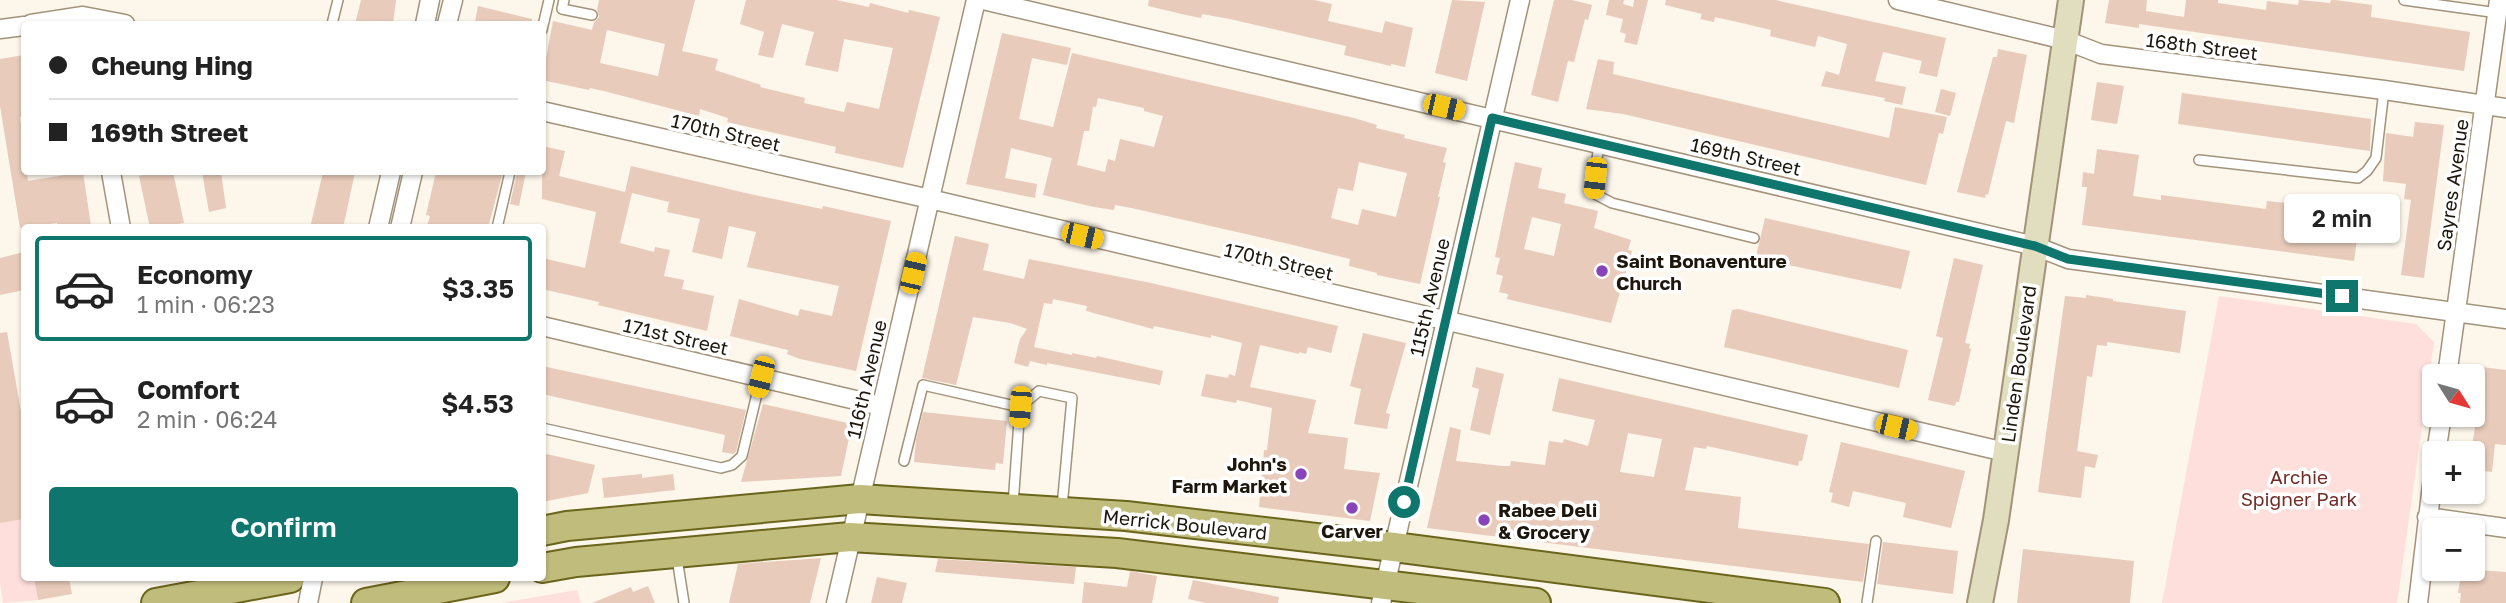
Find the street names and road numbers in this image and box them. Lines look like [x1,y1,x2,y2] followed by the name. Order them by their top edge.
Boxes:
[2145,28,2259,64] street label: 168th Street
[669,108,783,156] street label: 170th Street
[2431,117,2473,253] street label: Sayres Avenue
[1689,132,1803,180] street label: 169th Street
[1404,236,1454,358] street label: 115th Avenue
[1222,237,1336,285] street label: 170th Street
[1996,284,2040,444] street label: Linden Boulevard
[621,313,731,359] street label: 171st Street
[841,317,891,441] street label: 116th Avenue
[1102,504,1268,544] street label: Merrick Boulevard

